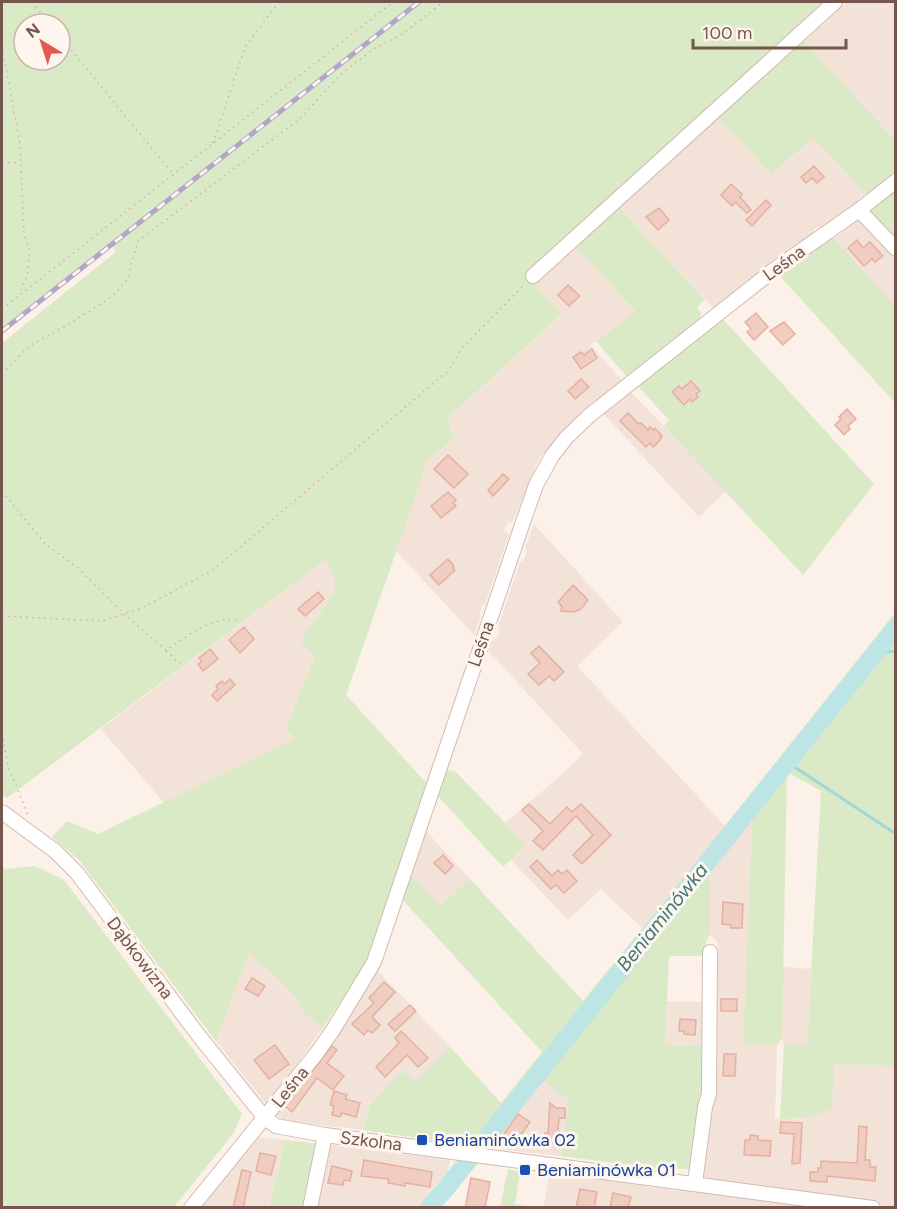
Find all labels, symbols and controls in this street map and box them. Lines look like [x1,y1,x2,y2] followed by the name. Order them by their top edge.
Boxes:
[12,12,72,72] north arrow
[693,12,846,50] scale bar
[22,19,44,42] text: N
[702,22,752,44] text: 100 m
[759,240,809,286] street label: Leśna
[463,618,499,670] street label: Leśna
[611,858,713,976] water label: Beniaminówka
[102,913,178,1003] street label: Dąbkowizna
[267,1062,313,1112] street label: Leśna
[339,1126,403,1156] street label: Szkolna
[434,1129,576,1151] place label: Beniaminówka 02
[415,1133,429,1147] marker: Beniaminówka 02
[537,1159,676,1181] place label: Beniaminówka 01
[518,1163,532,1177] marker: Beniaminówka 01

